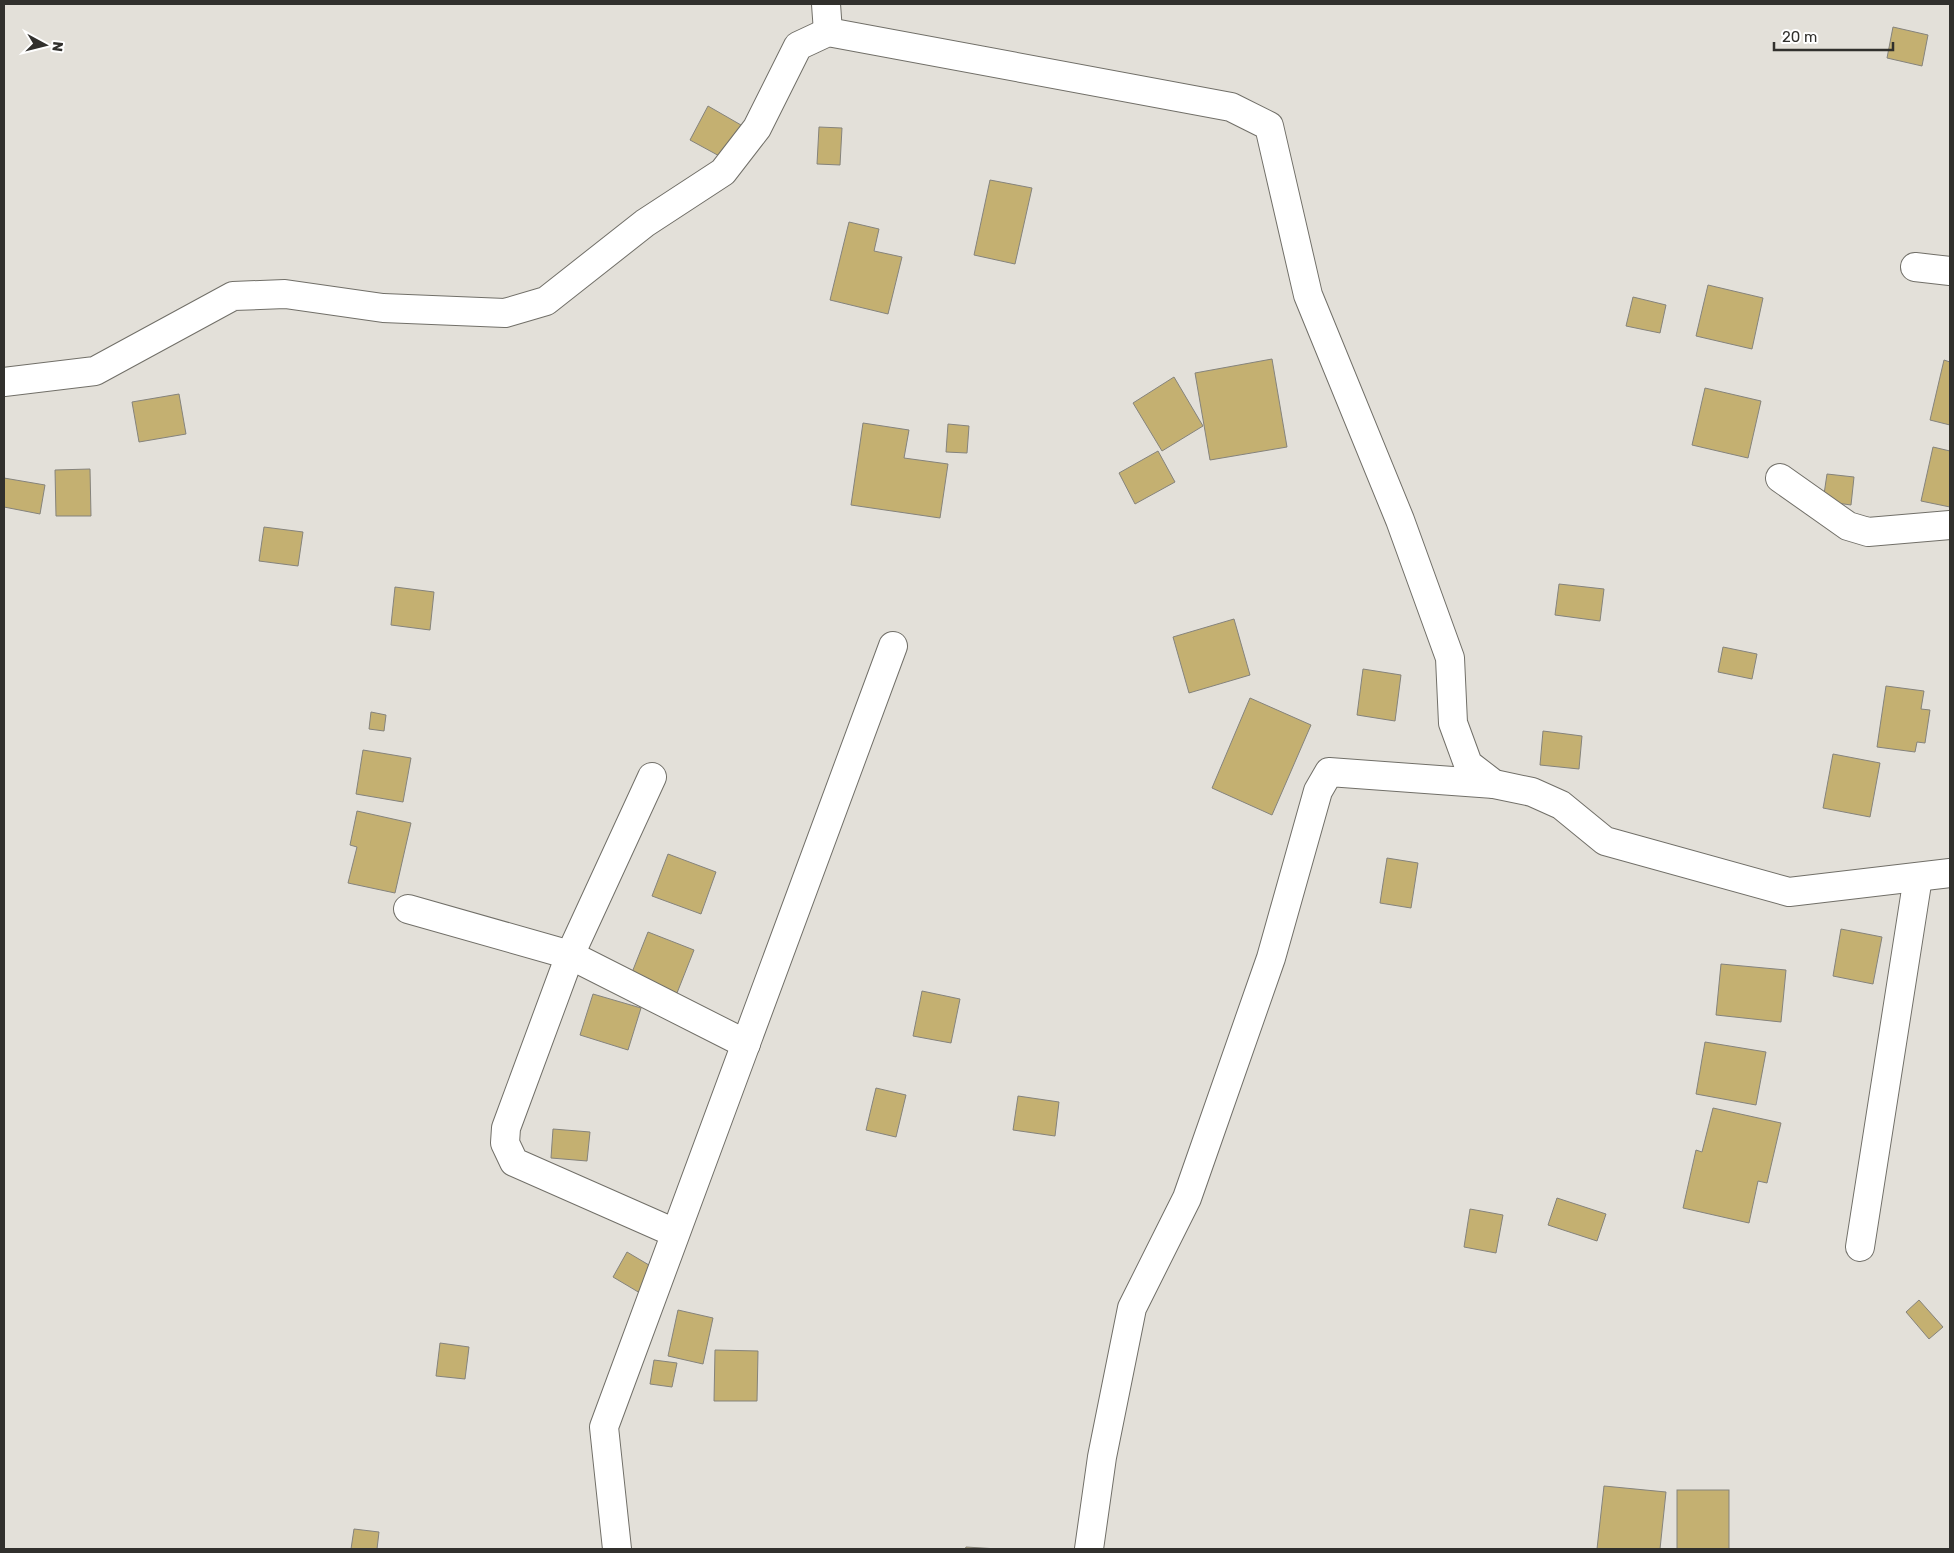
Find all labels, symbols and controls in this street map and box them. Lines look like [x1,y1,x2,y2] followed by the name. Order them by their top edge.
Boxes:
[20,20,70,70] north arrow
[1774,20,1893,52] scale bar
[1782,28,1817,46] text: 20 m
[48,40,66,53] text: N

